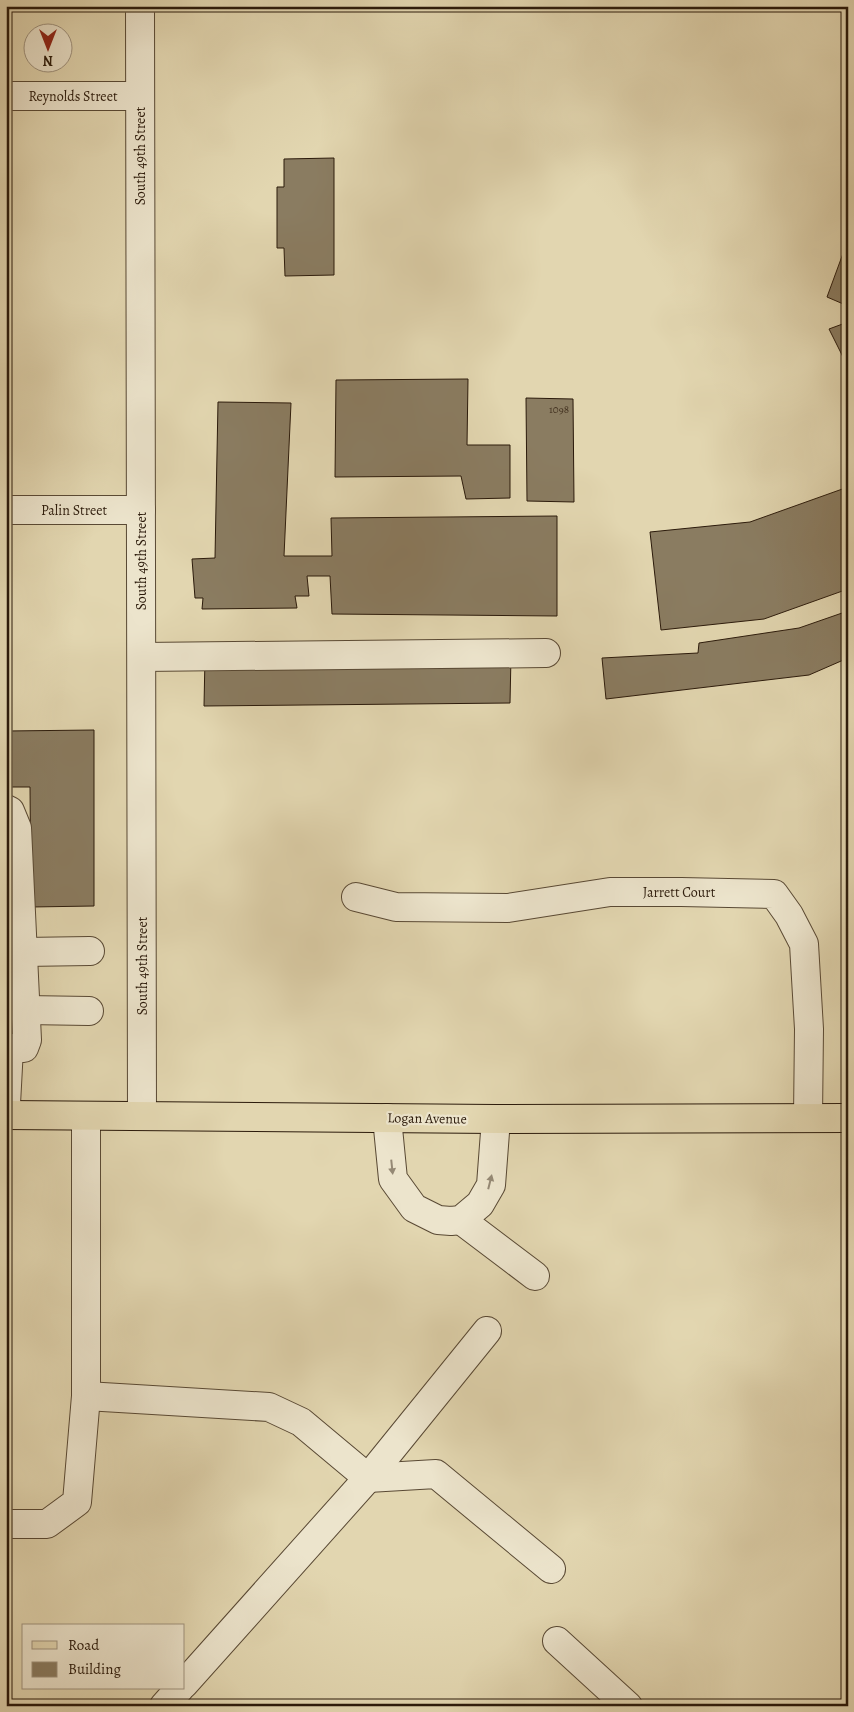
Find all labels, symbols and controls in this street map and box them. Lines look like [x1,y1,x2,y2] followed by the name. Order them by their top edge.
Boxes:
[22,22,72,72] north arrow
[43,51,53,70] text: N
[28,87,118,106] street label: Reynolds Street
[131,106,150,205] street label: South 49th Street
[549,402,569,417] house number: 1098
[41,501,107,520] street label: Palin Street
[132,511,151,610] street label: South 49th Street
[643,883,716,902] street label: Jarrett Court
[133,916,152,1015] street label: South 49th Street
[387,1108,467,1129] street label: Logan Avenue
[388,1159,396,1175] one-way arrow
[486,1175,494,1190] one-way arrow
[22,1624,185,1690] legend
[68,1635,100,1655] text: Road
[68,1659,121,1679] text: Building

